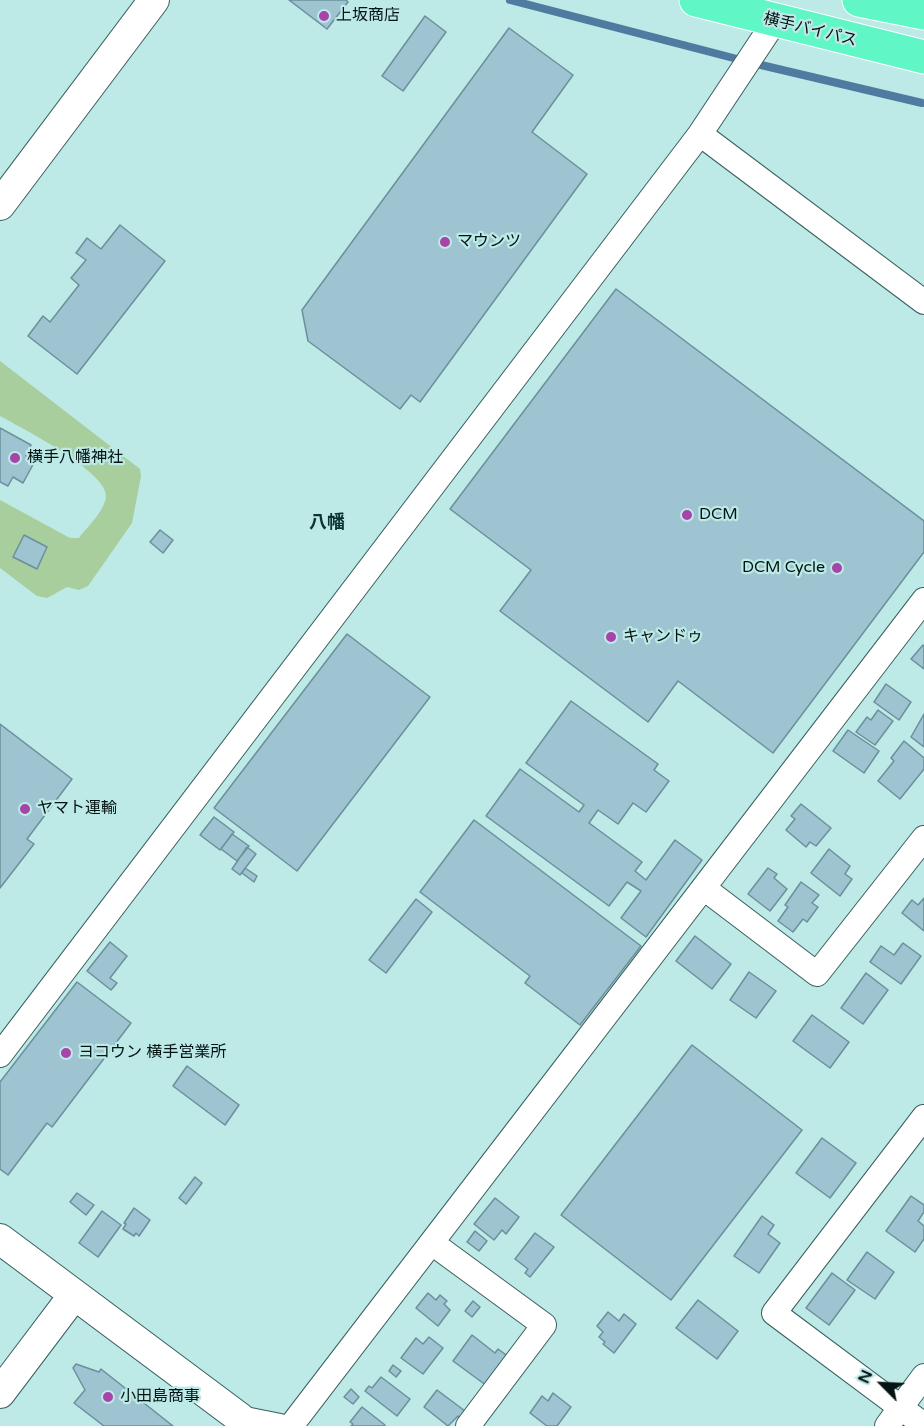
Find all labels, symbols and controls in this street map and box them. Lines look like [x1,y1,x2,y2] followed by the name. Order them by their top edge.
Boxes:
[336,6,400,26] place label: 上坂商店
[317,9,331,23] marker: 上坂商店
[761,9,859,51] street label: 横手バイパス
[457,232,521,252] place label: マウンツ
[438,235,452,249] marker: マウンツ
[27,448,123,468] place label: 横手八幡神社
[8,451,22,465] marker: 横手八幡神社
[699,505,738,525] place label: DCM
[680,508,694,522] marker: DCM
[309,512,345,534] district label: 八幡
[742,558,825,578] place label: DCM Cycle
[830,561,844,575] marker: DCM Cycle
[623,627,703,647] place label: キャンドゥ
[604,630,618,644] marker: キャンドゥ
[37,799,117,819] place label: ヤマト運輸
[18,802,32,816] marker: ヤマト運輸
[78,1043,226,1063] place label: ヨコウン 横手営業所
[59,1046,73,1060] marker: ヨコウン 横手営業所
[852,1354,912,1414] north arrow
[854,1367,877,1387] text: N
[120,1387,200,1407] place label: 小田島商事
[101,1390,115,1404] marker: 小田島商事

